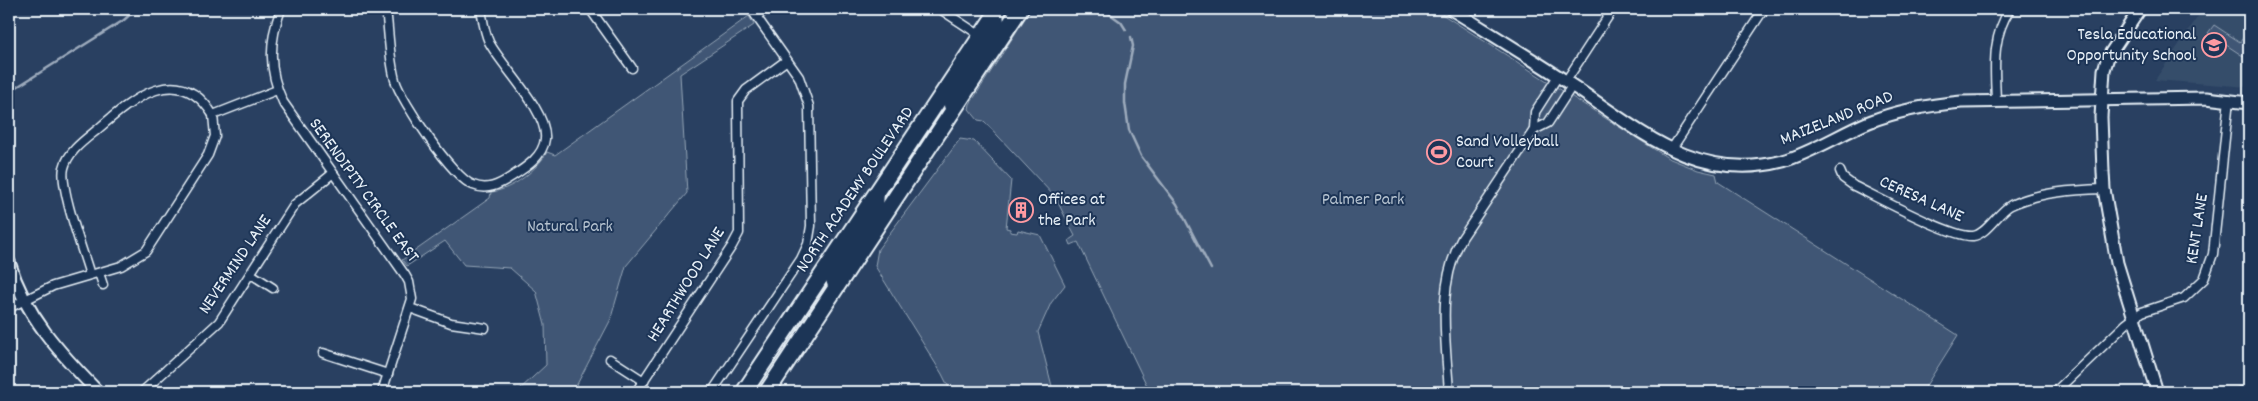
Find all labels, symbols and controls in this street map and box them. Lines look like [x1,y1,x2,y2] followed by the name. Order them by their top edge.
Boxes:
[2067,23,2197,69] place label: Tesla Educational Opportunity School
[2201,32,2227,58] school or university icon: Tesla Educational Opportunity School
[1777,85,1897,153] street label: MAIZELAND ROAD
[791,102,921,278] street label: NORTH ACADEMY BOULEVARD
[302,114,424,268] street label: SERENDIPITY CIRCLE EAST
[1456,130,1559,176] place label: Sand Volleyball Court
[1426,139,1452,165] sports icon: Sand Volleyball Court
[1875,170,1967,230] street label: CERESA LANE
[1038,188,1106,234] place label: Offices at the Park
[1322,188,1404,213] park label: Palmer Park
[2180,192,2216,266] street label: KENT LANE
[1008,197,1034,223] building icon: Offices at the Park
[193,210,279,320] street label: NEVERMIND LANE
[527,215,613,240] park label: Natural Park
[642,223,732,347] street label: HEARTHWOOD LANE

